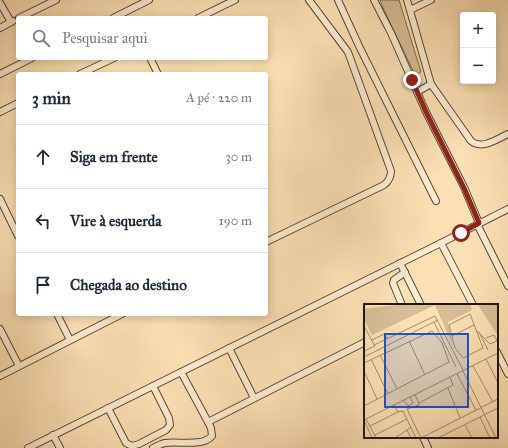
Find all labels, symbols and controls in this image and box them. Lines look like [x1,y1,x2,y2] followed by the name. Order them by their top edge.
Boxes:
[460,12,496,84] map controls
[460,12,496,48] button: +
[16,16,268,60] search box
[30,27,52,49] icon: search
[62,29,148,47] text: Pesquisar aqui
[460,48,496,84] button: −
[403,71,421,89] route end
[32,88,71,109] text: 3 min
[186,90,252,106] text: A pé · 220 m
[32,146,54,168] icon: ahead
[70,148,158,166] text: Siga em frente
[226,149,252,165] text: 30 m
[32,210,54,232] icon: left
[70,212,162,230] text: Vire à esquerda
[219,213,252,229] text: 190 m
[452,224,470,242] route start
[32,274,54,296] icon: arrive
[70,276,187,294] text: Chegada ao destino
[364,304,498,438] inset map

